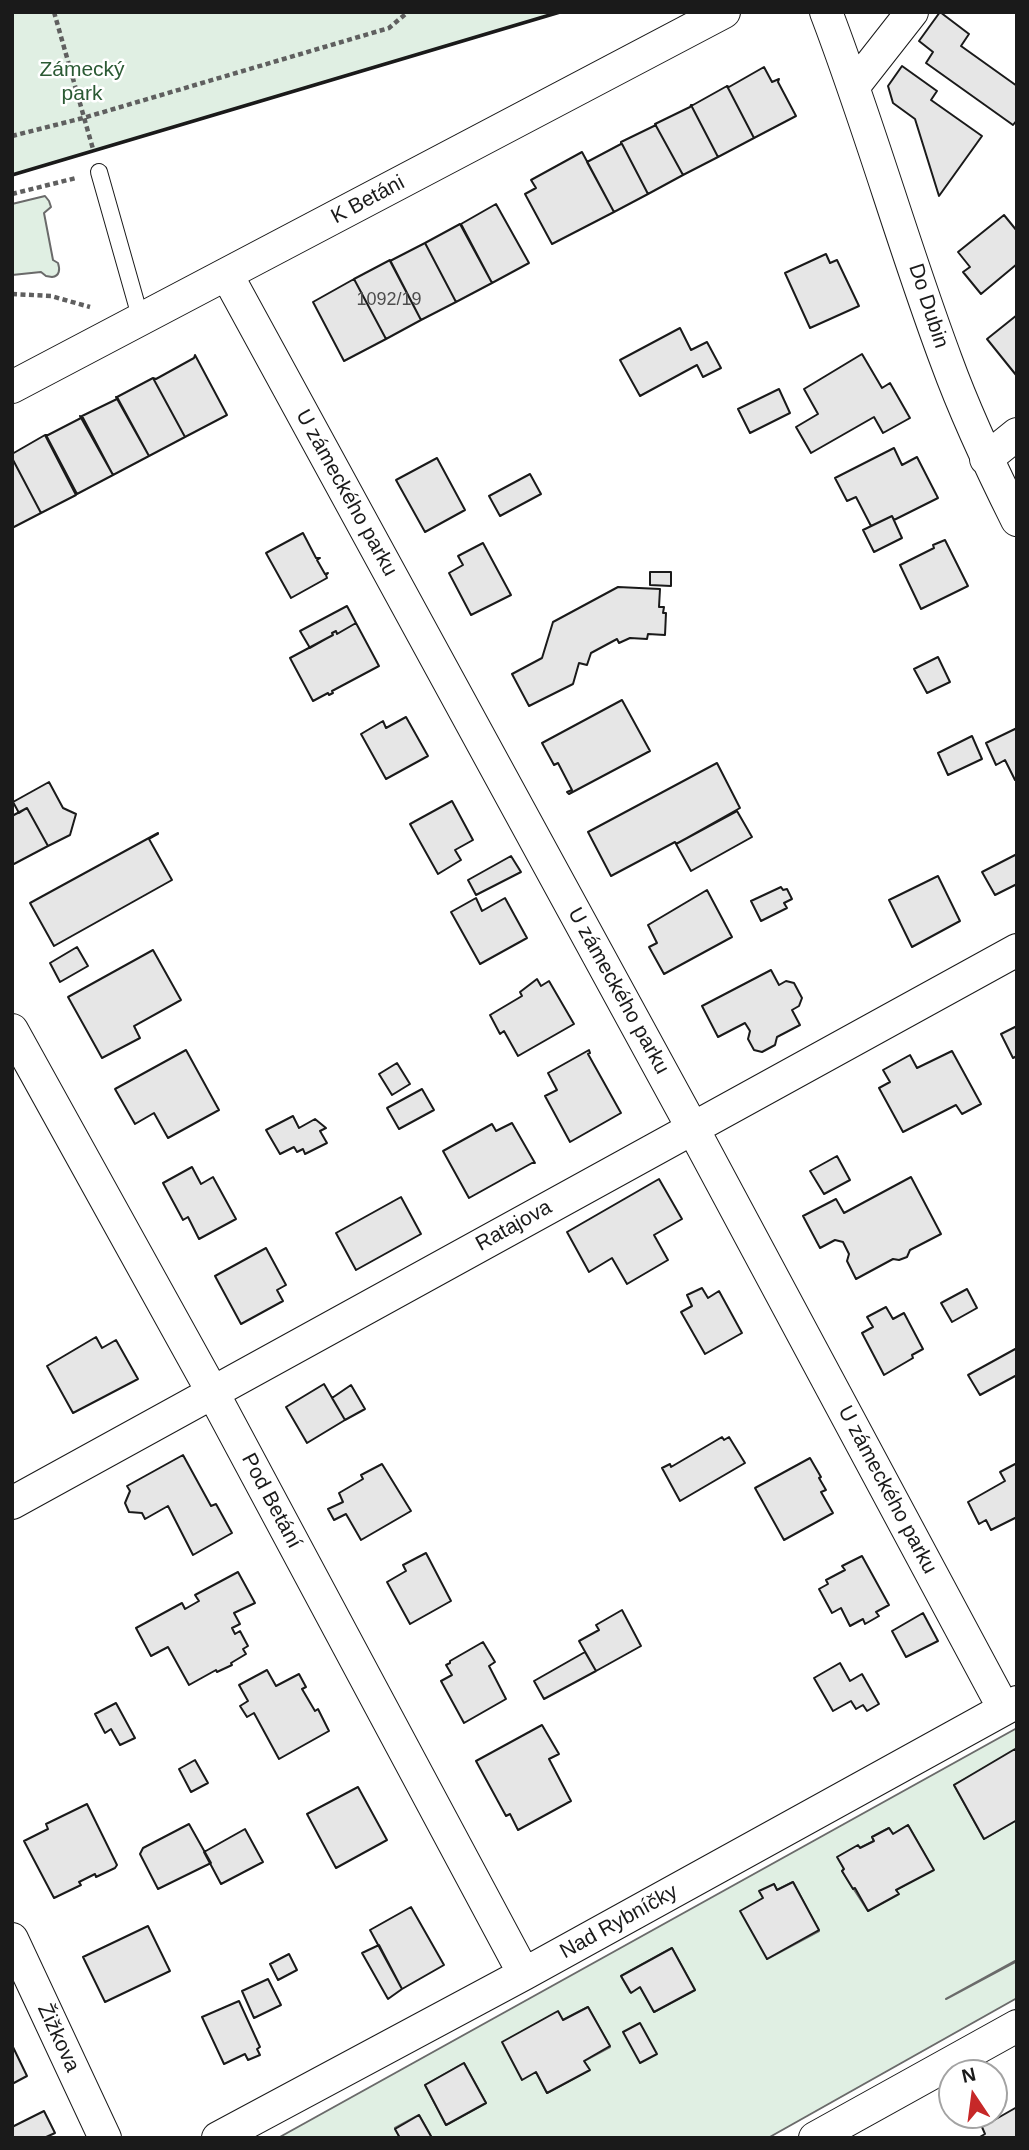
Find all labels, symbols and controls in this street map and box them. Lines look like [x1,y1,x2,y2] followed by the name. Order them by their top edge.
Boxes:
[39,57,125,107] park label: Zámecký park
[327,170,409,230] street label: K Betáni
[902,260,954,352] street label: Do Dubin
[356,289,422,311] house number: 1092/19
[290,405,402,581] street label: U zámeckého parku
[562,903,674,1079] street label: U zámeckého parku
[472,1195,556,1257] street label: Ratajova
[832,1402,942,1578] street label: U zámeckého parku
[235,1449,307,1553] street label: Pod Betání
[556,1879,682,1965] street label: Nad Rybníčky
[31,2000,85,2076] street label: Žižkova
[938,2059,1008,2129] north arrow
[960,2063,978,2087] text: N

